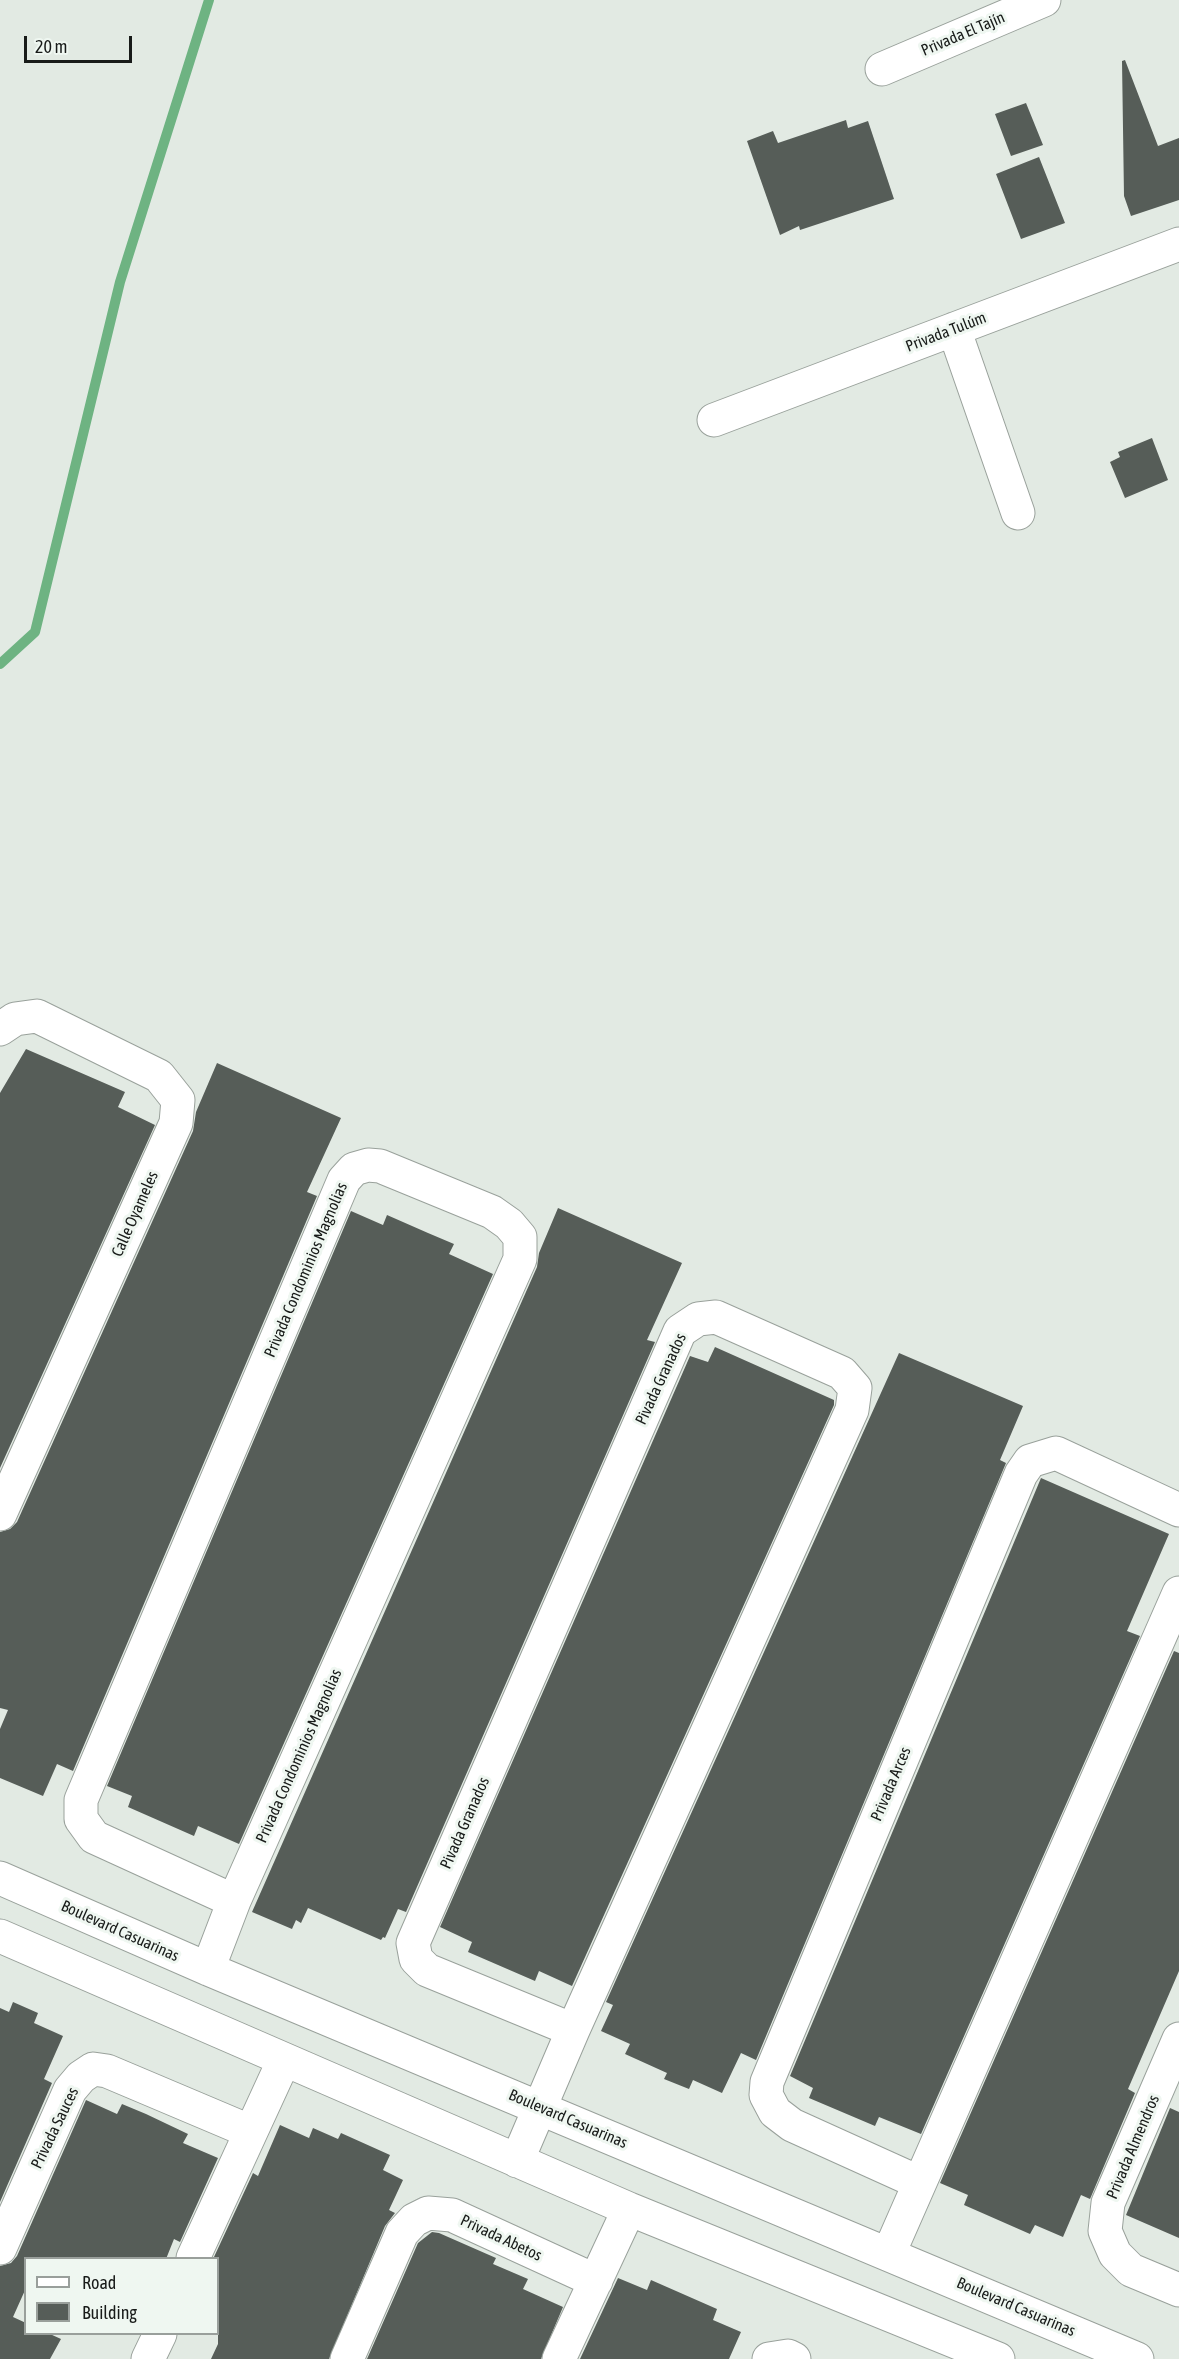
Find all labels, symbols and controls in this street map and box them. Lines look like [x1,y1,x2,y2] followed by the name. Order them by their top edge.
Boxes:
[918,8,1008,60] street label: Privada El Tajín
[27,24,135,62] scale bar
[35,36,67,57] text: 20 m
[903,308,989,356] street label: Privada Tulúm
[108,1168,162,1260] street label: Calle Oyameles
[260,1180,352,1360] street label: Privada Condominios Magnolias
[631,1330,691,1428] street label: Pivada Granados
[252,1666,346,1846] street label: Privada Condominios Magnolias
[867,1744,915,1824] street label: Privada Arces
[436,1774,494,1872] street label: Pivada Granados
[58,1896,182,1966] street label: Boulevard Casuarinas
[27,2084,83,2172] street label: Privada Sauces
[506,2085,630,2153] street label: Boulevard Casuarinas
[1102,2092,1164,2202] street label: Privada Almendros
[457,2211,545,2265] street label: Privada Abetos
[24,2257,219,2335] legend
[82,2272,116,2293] text: Road
[954,2273,1078,2341] street label: Boulevard Casuarinas
[82,2302,137,2323] text: Building

